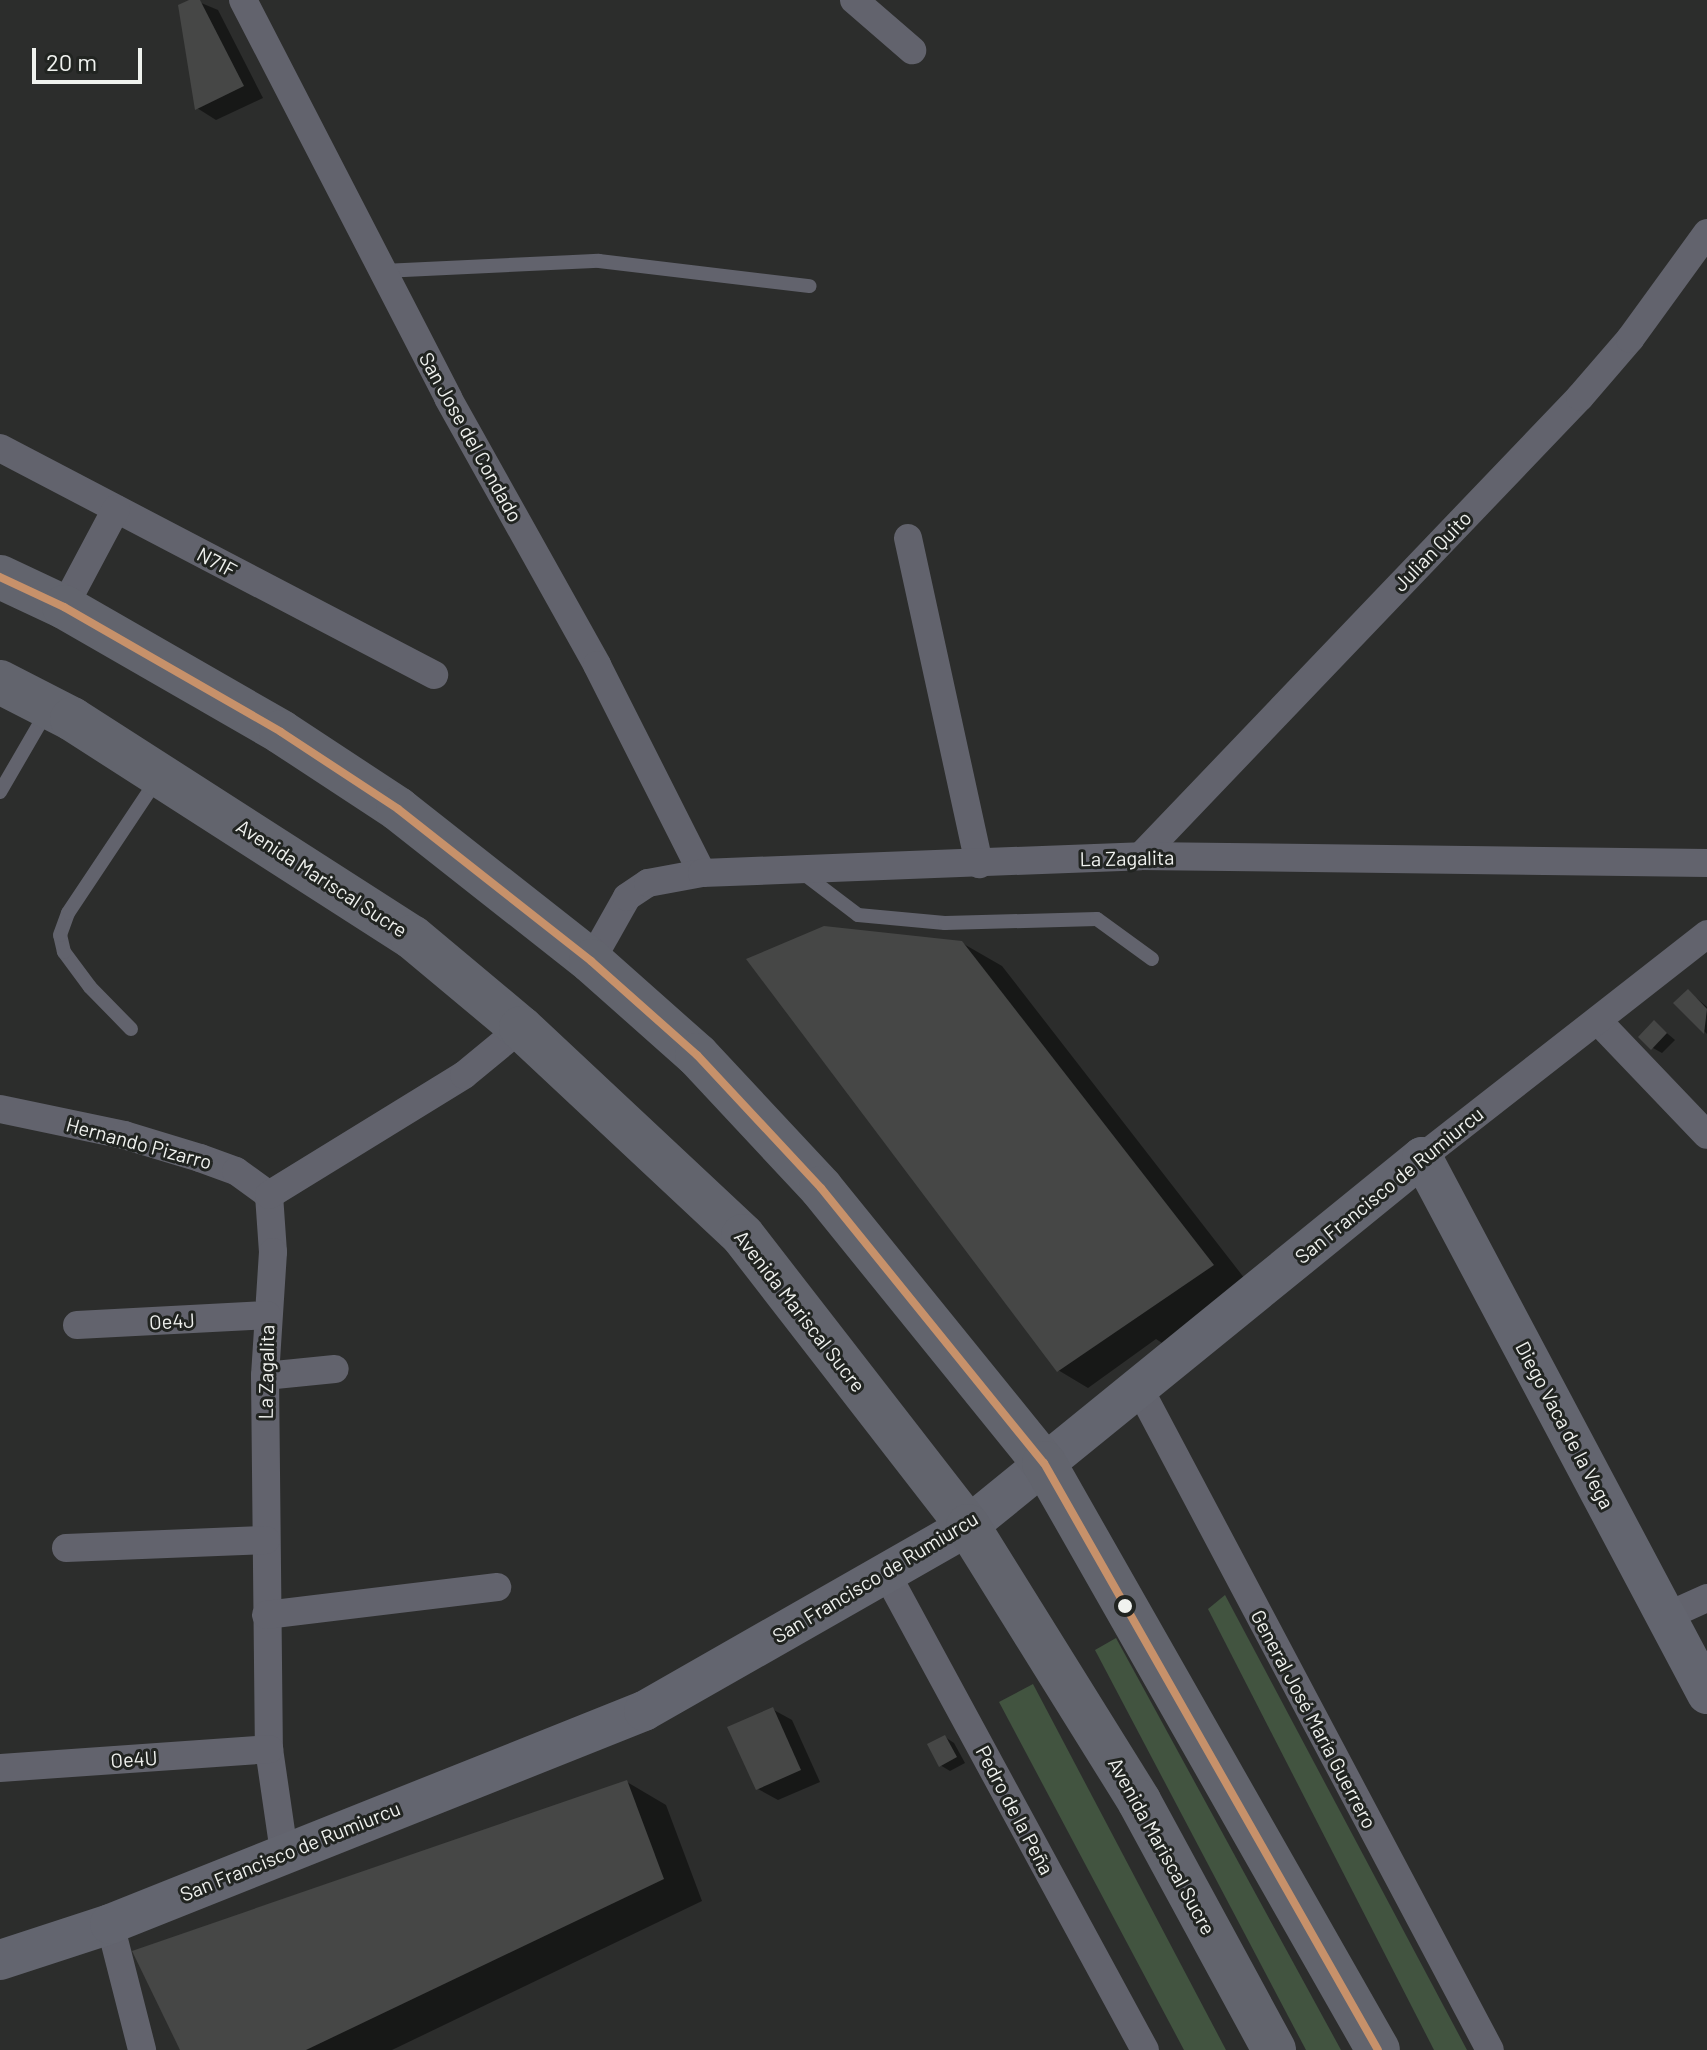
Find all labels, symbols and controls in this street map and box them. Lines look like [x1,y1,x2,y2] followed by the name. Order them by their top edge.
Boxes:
[36,32,146,82] scale bar
[46,47,97,76] text: 20 m
[414,348,528,526] street label: San Jose del Condado
[1388,506,1476,596] street label: Julian Quito
[193,542,241,582] street label: N71F
[232,814,412,942] street label: Avenida Mariscal Sucre
[1079,845,1175,871] street label: La Zagalita
[1290,1102,1488,1268] street label: San Francisco de Rumiurcu
[63,1112,215,1174] street label: Hernando Pizarro
[729,1225,871,1397] street label: Avenida Mariscal Sucre
[149,1308,195,1334] street label: Oe4J
[253,1324,279,1420] street label: La Zagalita
[1511,1337,1619,1513] street label: Diego Vaca de la Vega
[768,1506,982,1648] street label: San Francisco de Rumiurcu
[1117,1598,1133,1614] unlabelled marker
[1246,1606,1382,1832] street label: General José María Guerrero
[971,1741,1059,1879] street label: Pedro de la Peña
[110,1745,158,1773] street label: Oe4U
[1103,1753,1221,1939] street label: Avenida Mariscal Sucre
[176,1796,404,1906] street label: San Francisco de Rumiurcu

